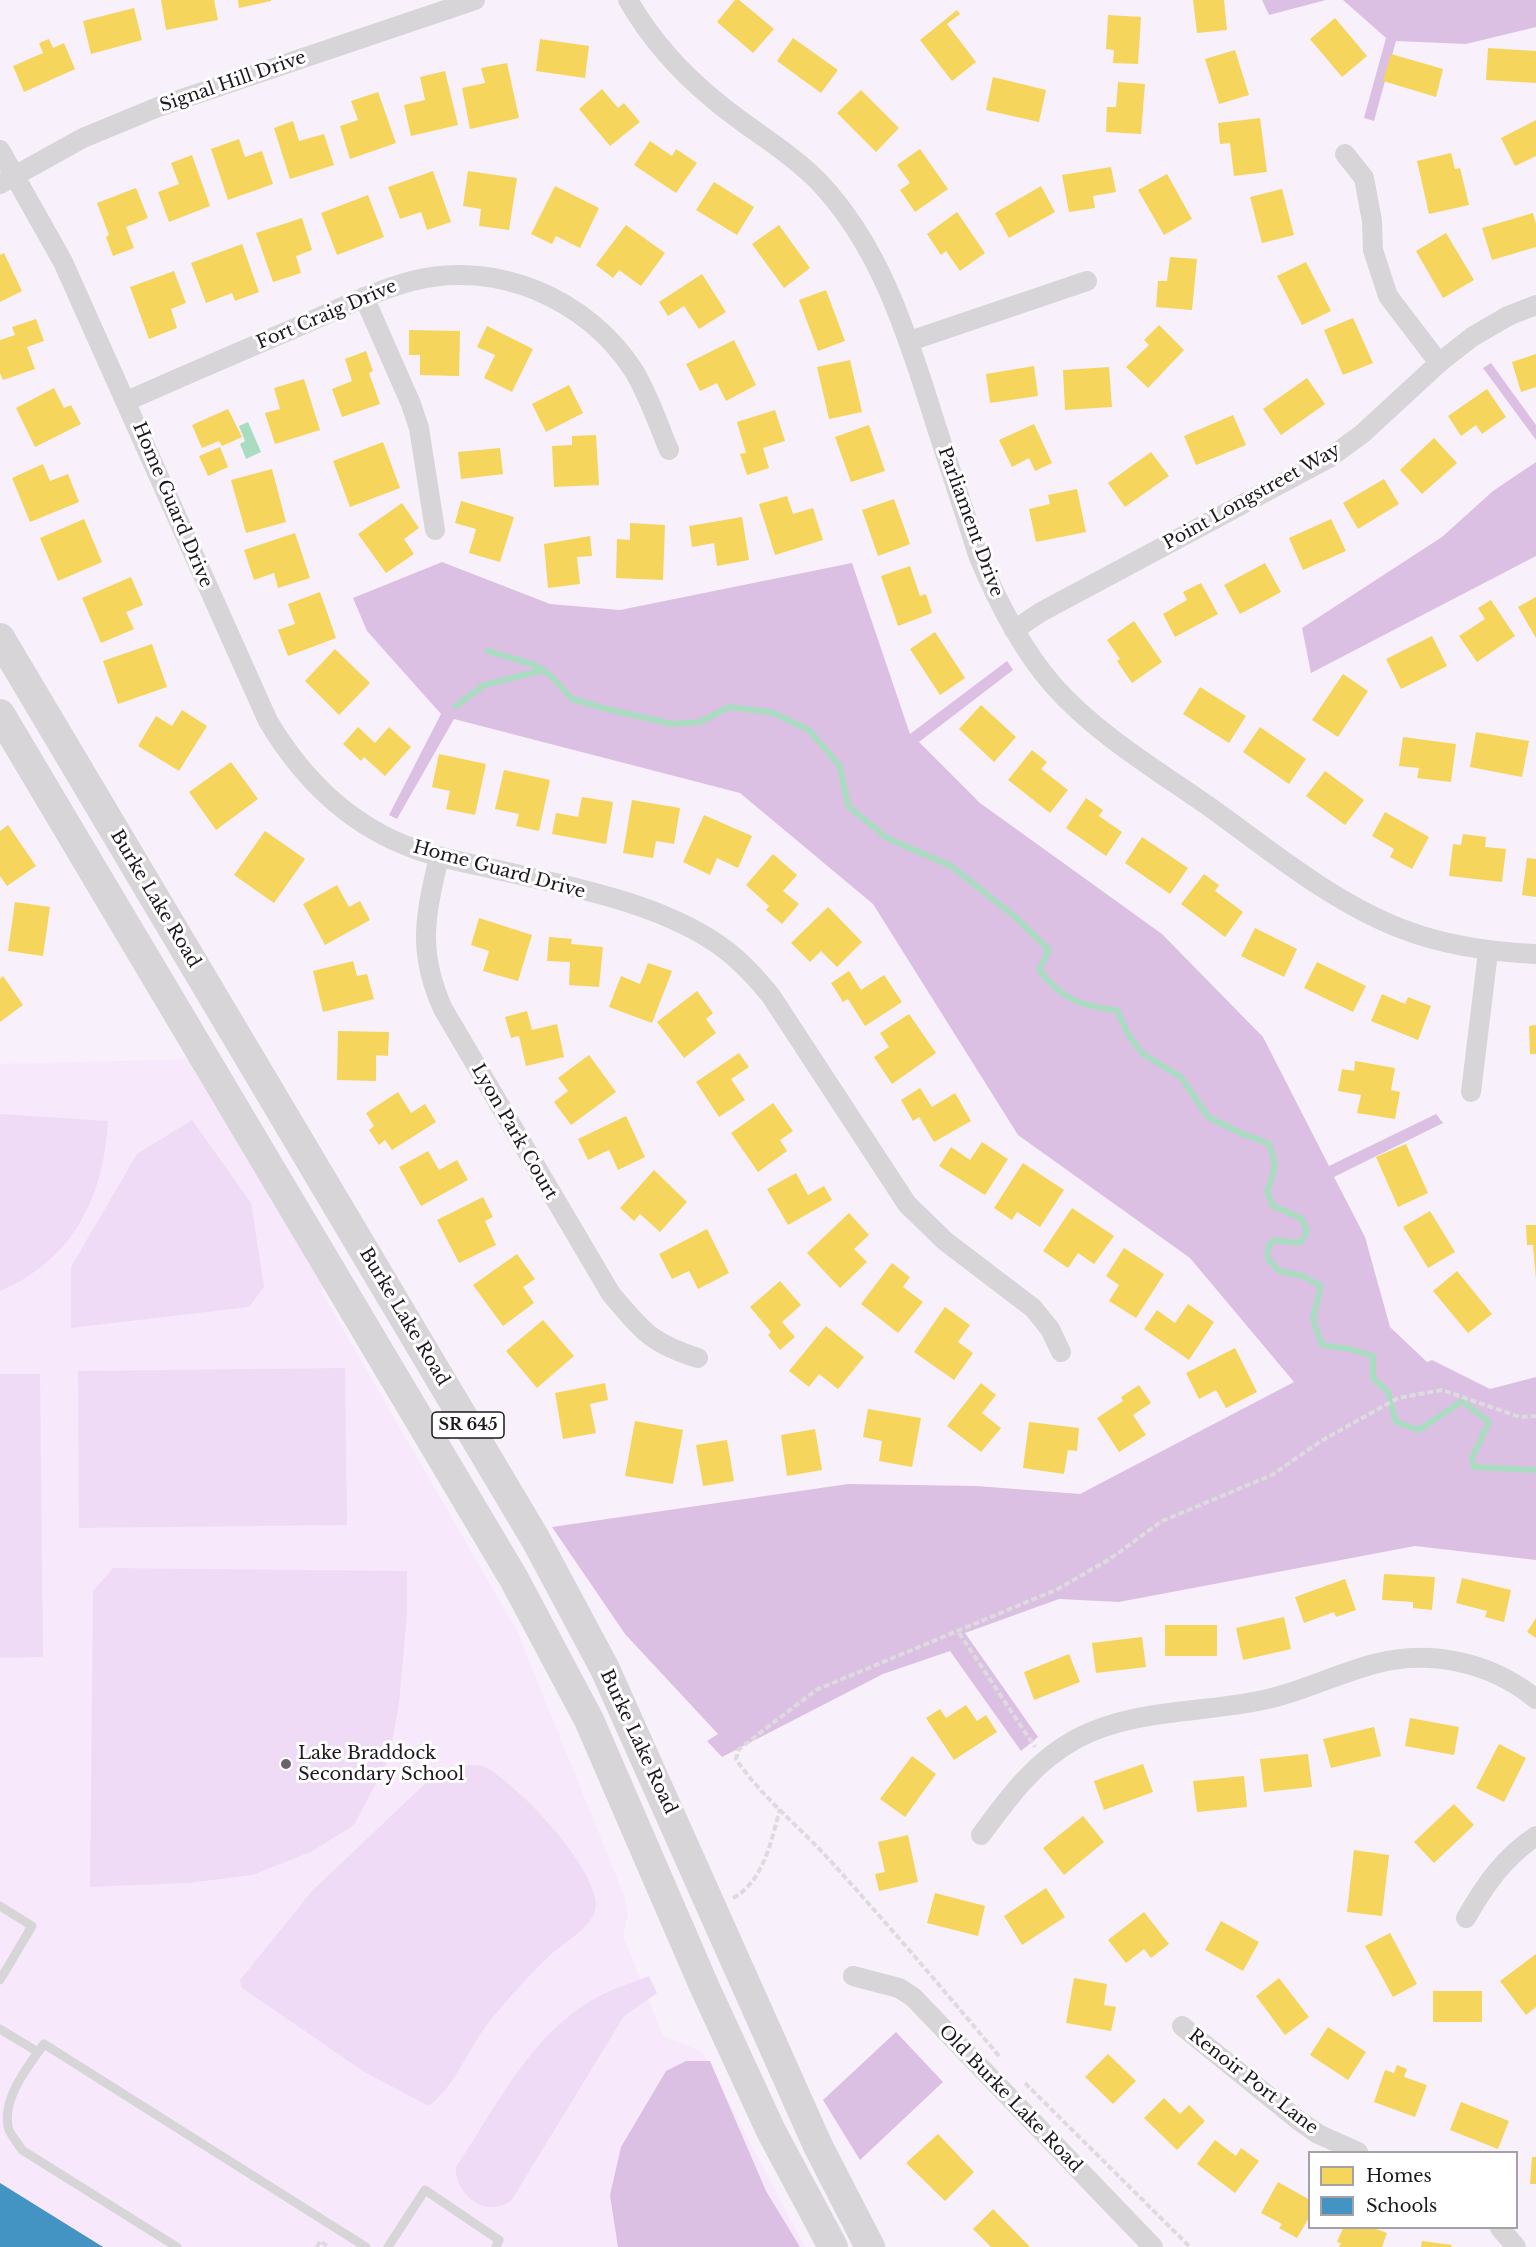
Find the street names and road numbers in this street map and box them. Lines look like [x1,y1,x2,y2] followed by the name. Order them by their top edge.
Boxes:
[157,47,309,117] street label: Signal Hill Drive
[254,276,400,354] street label: Fort Craig Drive
[127,419,217,591] street label: Home Guard Drive
[1160,439,1344,555] street label: Point Longstreet Way
[933,444,1007,600] street label: Parliament Drive
[105,826,205,972] street label: Burke Lake Road
[410,837,588,903] street label: Home Guard Drive
[466,1060,562,1204] street label: Lyon Park Court
[354,1244,454,1390] street label: Burke Lake Road
[432,1412,504,1438] road number: SR 645
[595,1666,681,1818] street label: Burke Lake Road
[934,2021,1086,2177] street label: Old Burke Lake Road
[1184,2025,1322,2139] street label: Renoir Port Lane

